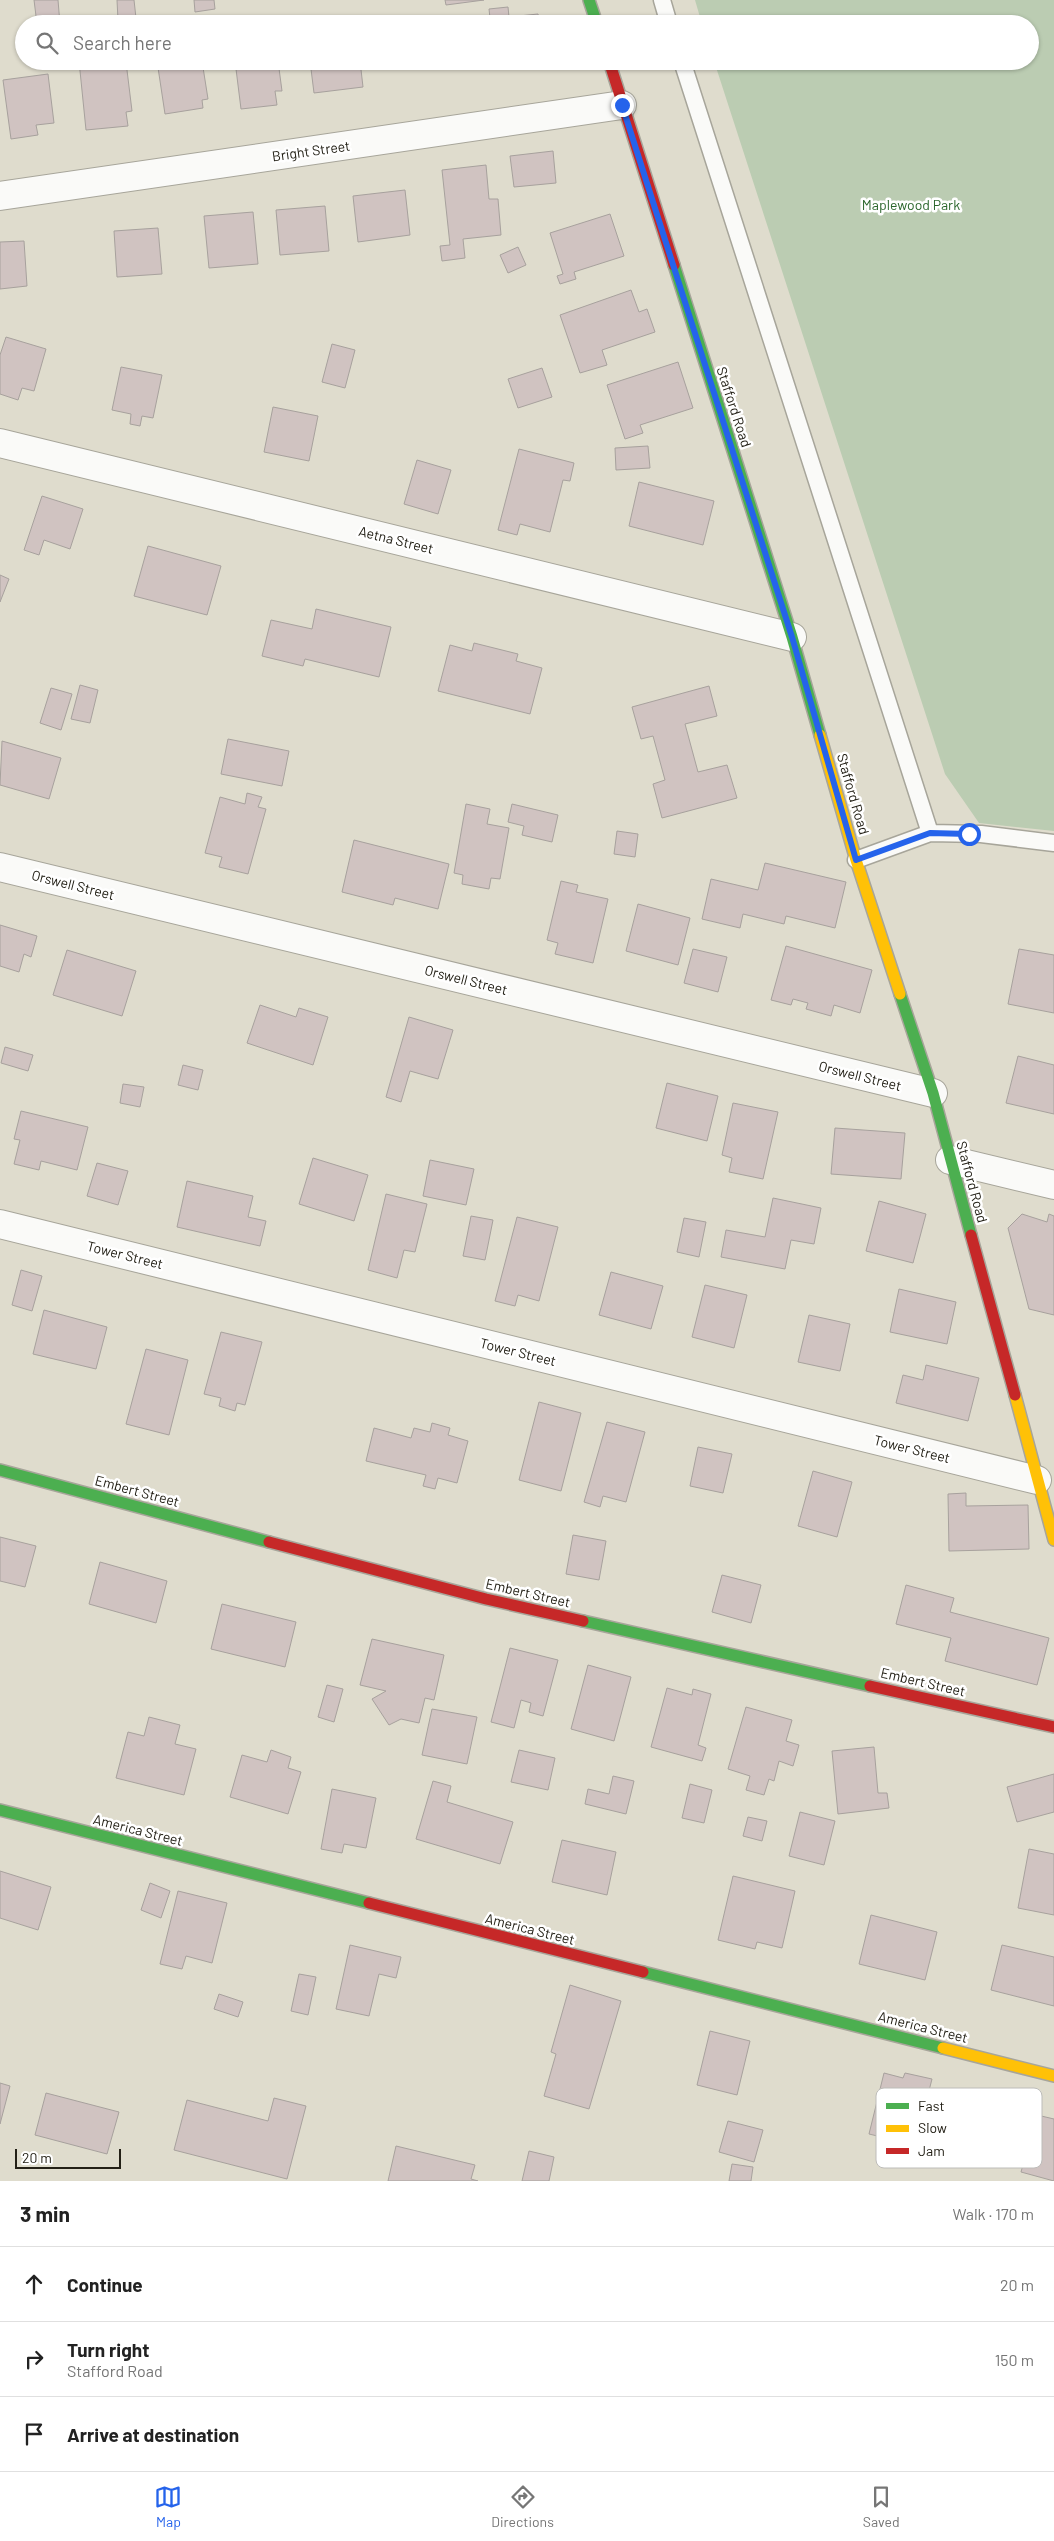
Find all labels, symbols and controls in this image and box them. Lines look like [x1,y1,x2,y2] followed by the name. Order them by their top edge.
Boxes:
[15,15,1039,70] search box
[33,29,61,57] icon: search
[73,31,172,54] text: Search here
[611,94,634,117] route end
[271,137,351,164] street label: Bright Street
[862,196,960,213] park label: Maplewood Park
[713,364,755,449] street label: Stafford Road
[357,522,435,557] street label: Aetna Street
[834,751,873,836] street label: Stafford Road
[958,823,981,846] route start
[30,866,116,903] street label: Orswell Street
[423,961,509,998] street label: Orswell Street
[817,1057,903,1094] street label: Orswell Street
[953,1139,992,1225] street label: Stafford Road
[85,1237,165,1272] street label: Tower Street
[478,1334,558,1369] street label: Tower Street
[872,1431,952,1466] street label: Tower Street
[93,1471,181,1510] street label: Embert Street
[484,1575,572,1611] street label: Embert Street
[879,1664,967,1700] street label: Embert Street
[92,1810,185,1849] street label: America Street
[484,1909,577,1948] street label: America Street
[877,2007,970,2046] street label: America Street
[876,2088,1042,2168] legend
[918,2097,944,2114] text: Fast
[918,2119,947,2136] text: Slow
[918,2142,945,2159] text: Jam
[15,2146,121,2169] scale bar
[22,2149,52,2166] text: 20 m
[20,2201,70,2226] text: 3 min
[952,2204,1034,2223] text: Walk · 170 m
[20,2270,48,2298] icon: ahead
[67,2273,143,2296] text: Continue
[1000,2275,1034,2294] text: 20 m
[67,2338,149,2361] text: Turn right
[20,2345,48,2373] icon: right
[995,2350,1034,2369] text: 150 m
[67,2361,163,2380] text: Stafford Road
[20,2420,48,2448] icon: arrive
[67,2423,239,2446] text: Arrive at destination
[154,2483,182,2530] tab: Map
[491,2483,554,2530] tab: Directions
[863,2483,900,2530] tab: Saved

